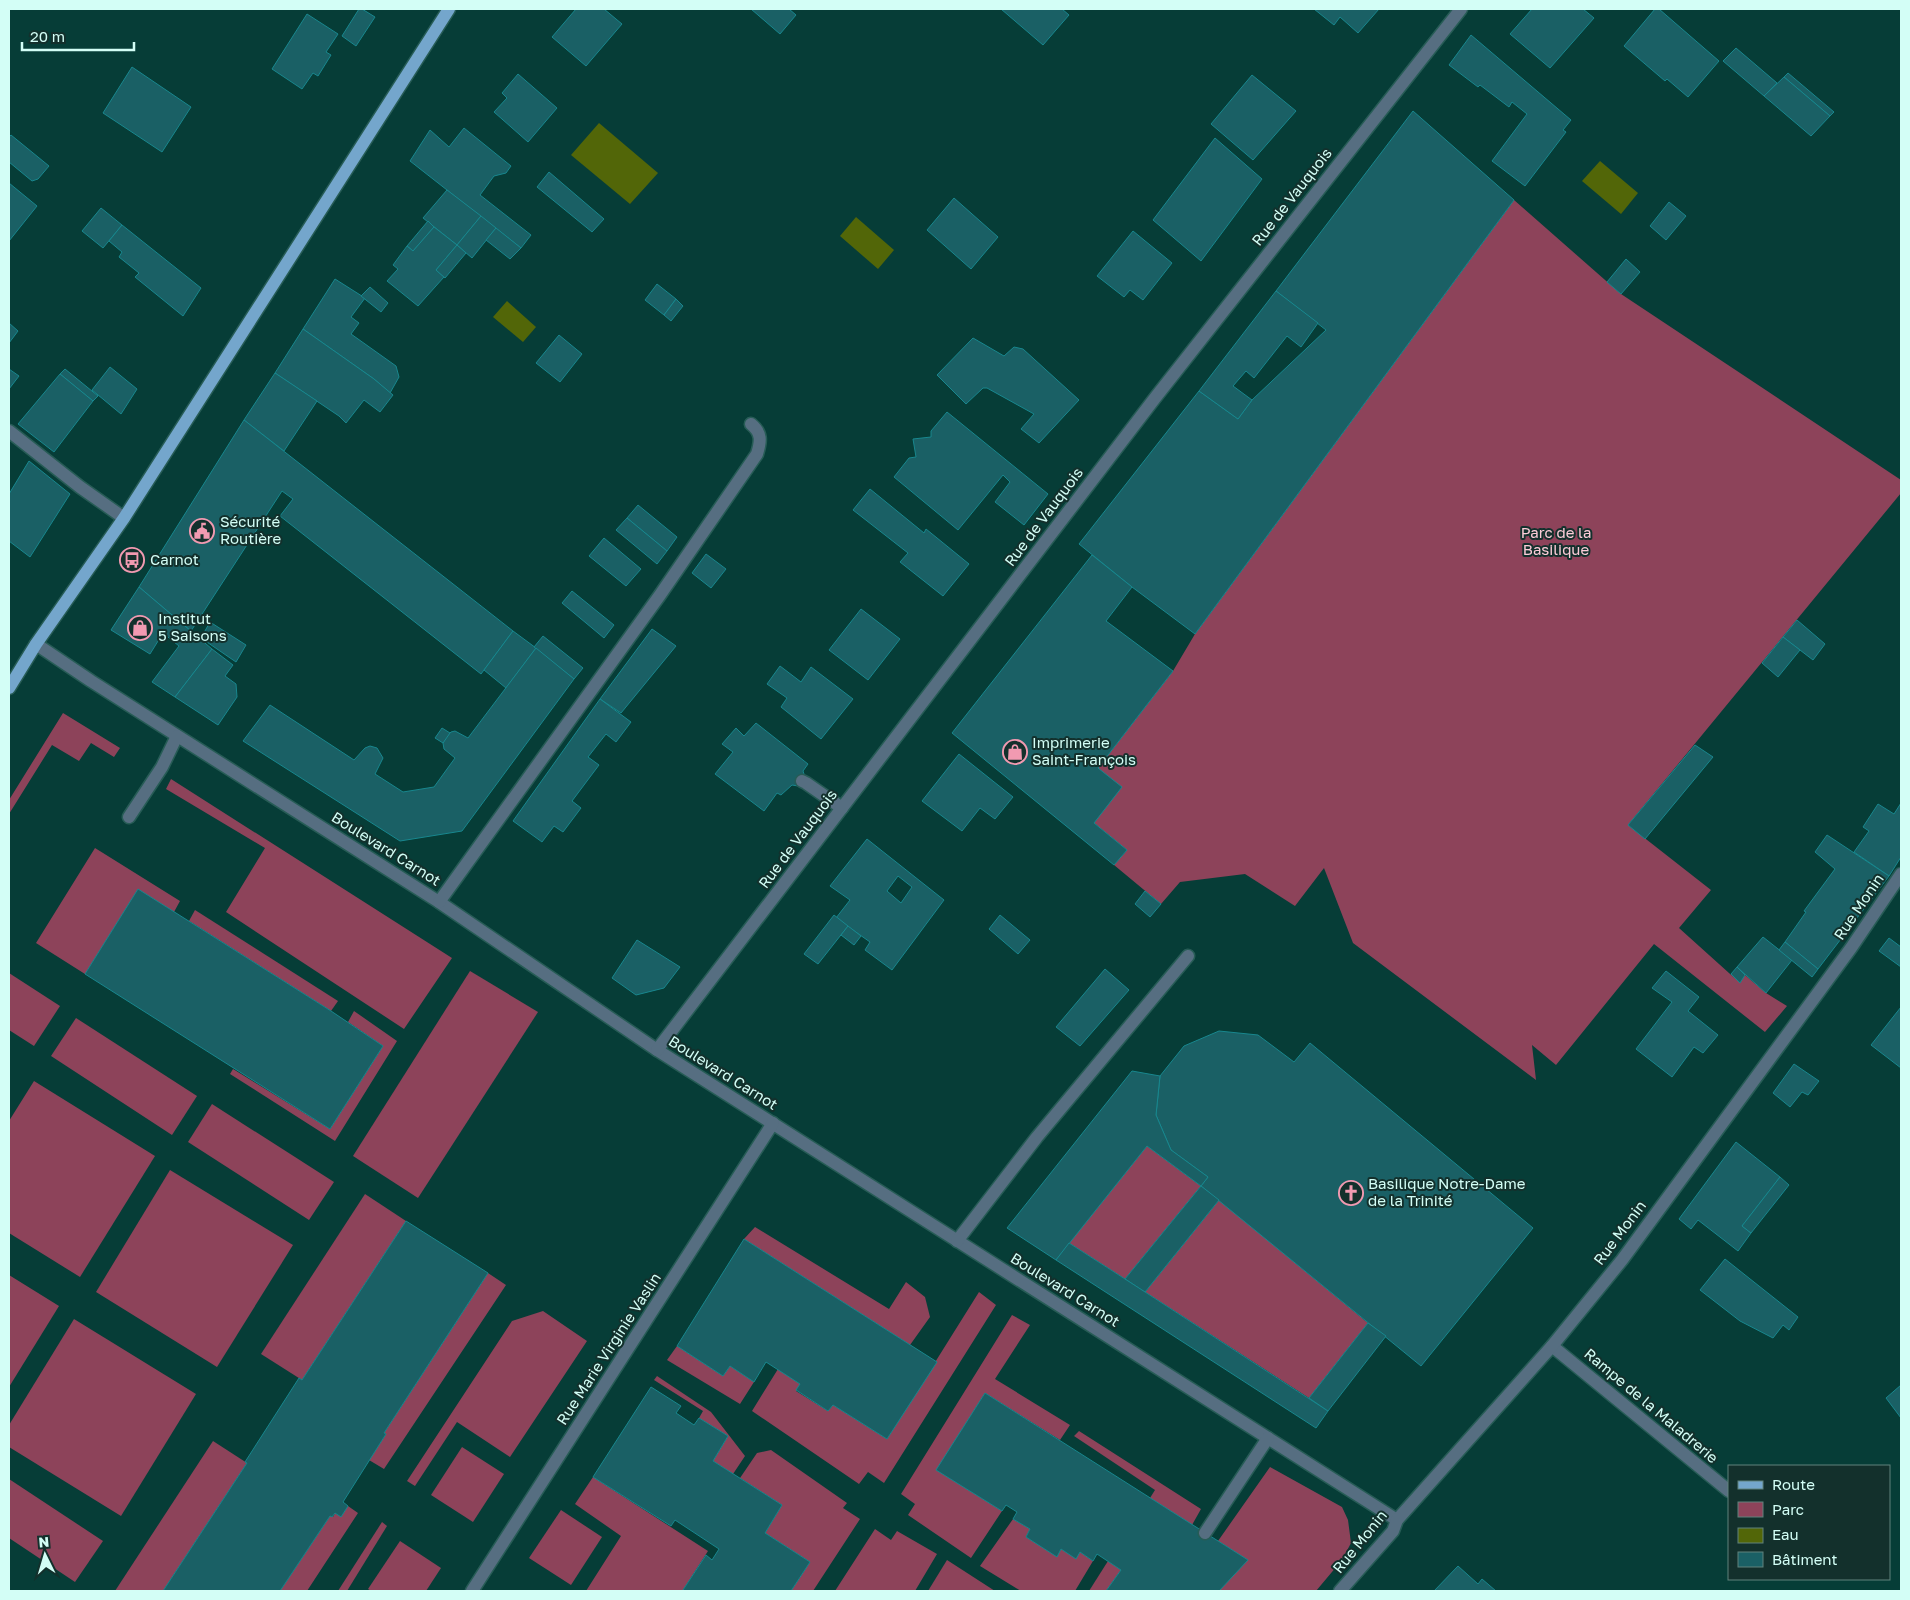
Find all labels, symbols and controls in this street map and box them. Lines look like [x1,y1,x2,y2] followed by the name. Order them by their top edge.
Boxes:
[22,20,135,52] scale bar
[30,27,65,45] text: 20 m
[1247,144,1335,249] street label: Rue de Vauquois
[1000,463,1086,569] street label: Rue de Vauquois
[220,512,282,547] place label: Sécurité Routière
[189,518,215,544] public building icon: Sécurité Routière
[1521,523,1591,558] park label: Parc de la Basilique
[119,547,145,573] bus stop icon: Carnot
[150,550,199,568] place label: Carnot
[158,609,227,644] place label: Institut 5 Saisons
[127,615,153,641] shop icon: Institut 5 Saisons
[1032,733,1136,768] place label: Imprimerie Saint-François
[1002,739,1028,765] shop icon: Imprimerie Saint-François
[754,785,840,891] street label: Rue de Vauquois
[329,807,444,889] street label: Boulevard Carnot
[1830,870,1887,943] street label: Rue Monin
[666,1031,781,1113] street label: Boulevard Carnot
[1368,1174,1526,1209] place label: Basilique Notre-Dame de la Trinité
[1338,1180,1364,1206] church icon: Basilique Notre-Dame de la Trinité
[1589,1197,1649,1268] street label: Rue Monin
[1008,1248,1123,1330] street label: Boulevard Carnot
[552,1269,664,1428] street label: Rue Marie Virginie Vaslin
[1581,1344,1722,1467] street label: Rampe de la Maladrerie
[1728,1465,1890,1580] legend
[1772,1475,1815,1493] text: Route
[1772,1500,1804,1518] text: Parc
[1328,1506,1390,1576] street label: Rue Monin
[1772,1525,1799,1543] text: Eau
[20,1530,70,1580] north arrow
[38,1533,50,1550] text: N
[1772,1550,1837,1568] text: Bâtiment

